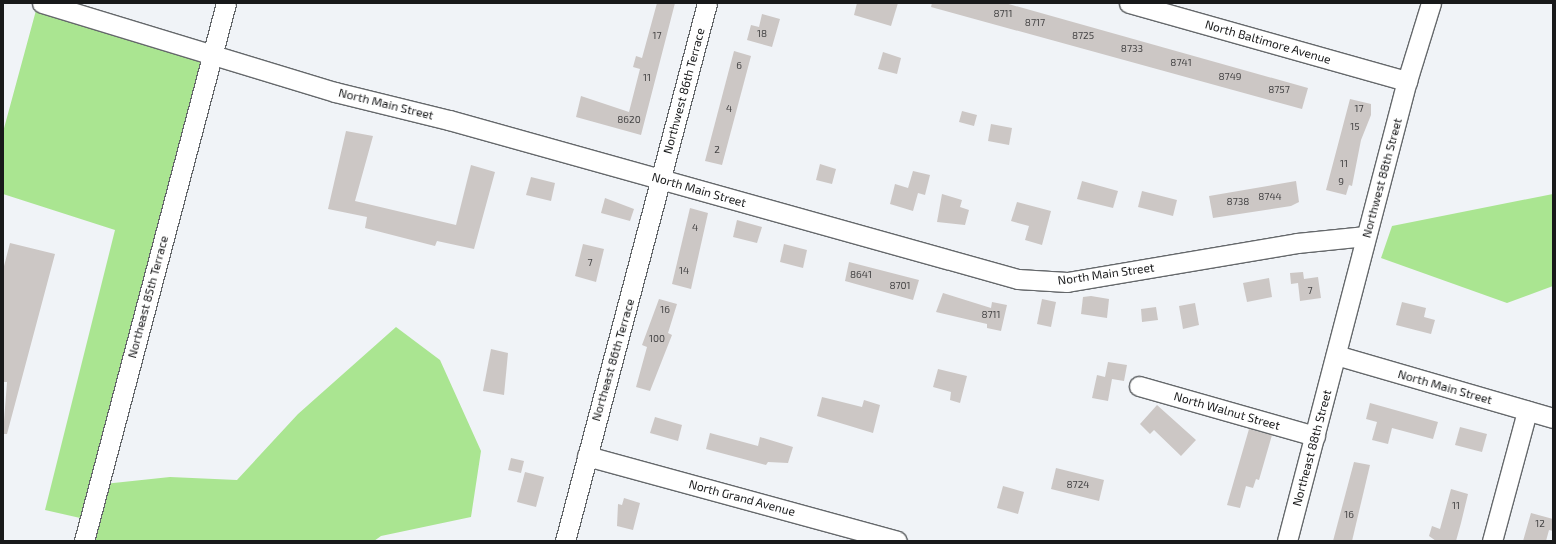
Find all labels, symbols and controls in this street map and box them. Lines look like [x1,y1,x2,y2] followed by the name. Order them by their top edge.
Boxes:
[993,8,1013,20] house number: 8711
[1025,17,1045,29] house number: 8717
[1203,17,1333,67] street label: North Baltimore Avenue
[660,26,708,156] street label: Northwest 86th Terrace
[757,28,767,40] house number: 18
[652,30,662,42] house number: 17
[1072,30,1094,42] house number: 8725
[1121,43,1143,55] house number: 8733
[1170,57,1192,69] house number: 8741
[736,60,742,72] house number: 6
[1218,71,1242,83] house number: 8749
[643,72,651,84] house number: 11
[1268,84,1290,96] house number: 8757
[337,85,435,123] street label: North Main Street
[726,103,732,115] house number: 4
[1354,103,1364,115] house number: 17
[617,114,641,126] house number: 8620
[1359,117,1405,239] street label: Northwest 88th Street
[1350,121,1360,133] house number: 15
[714,144,720,156] house number: 2
[1340,158,1348,170] house number: 11
[650,170,748,210] street label: North Main Street
[1338,176,1344,188] house number: 9
[1258,191,1282,203] house number: 8744
[1227,196,1249,208] house number: 8738
[692,222,698,234] house number: 4
[125,234,171,360] street label: Northeast 85th Terrace
[587,257,593,269] house number: 7
[1057,260,1155,288] street label: North Main Street
[679,265,689,277] house number: 14
[850,269,872,281] house number: 8641
[889,280,911,292] house number: 8701
[1307,285,1313,297] house number: 7
[589,297,637,423] street label: Northeast 86th Terrace
[660,304,670,316] house number: 16
[981,309,1001,321] house number: 8711
[649,333,665,345] house number: 100
[1396,367,1494,407] street label: North Main Street
[1289,388,1335,508] street label: Northeast 88th Street
[1172,389,1282,433] street label: North Walnut Street
[687,477,797,519] street label: North Grand Avenue
[1067,479,1089,491] house number: 8724
[1452,500,1460,512] house number: 11
[1344,509,1354,521] house number: 16
[1535,518,1545,530] house number: 12

